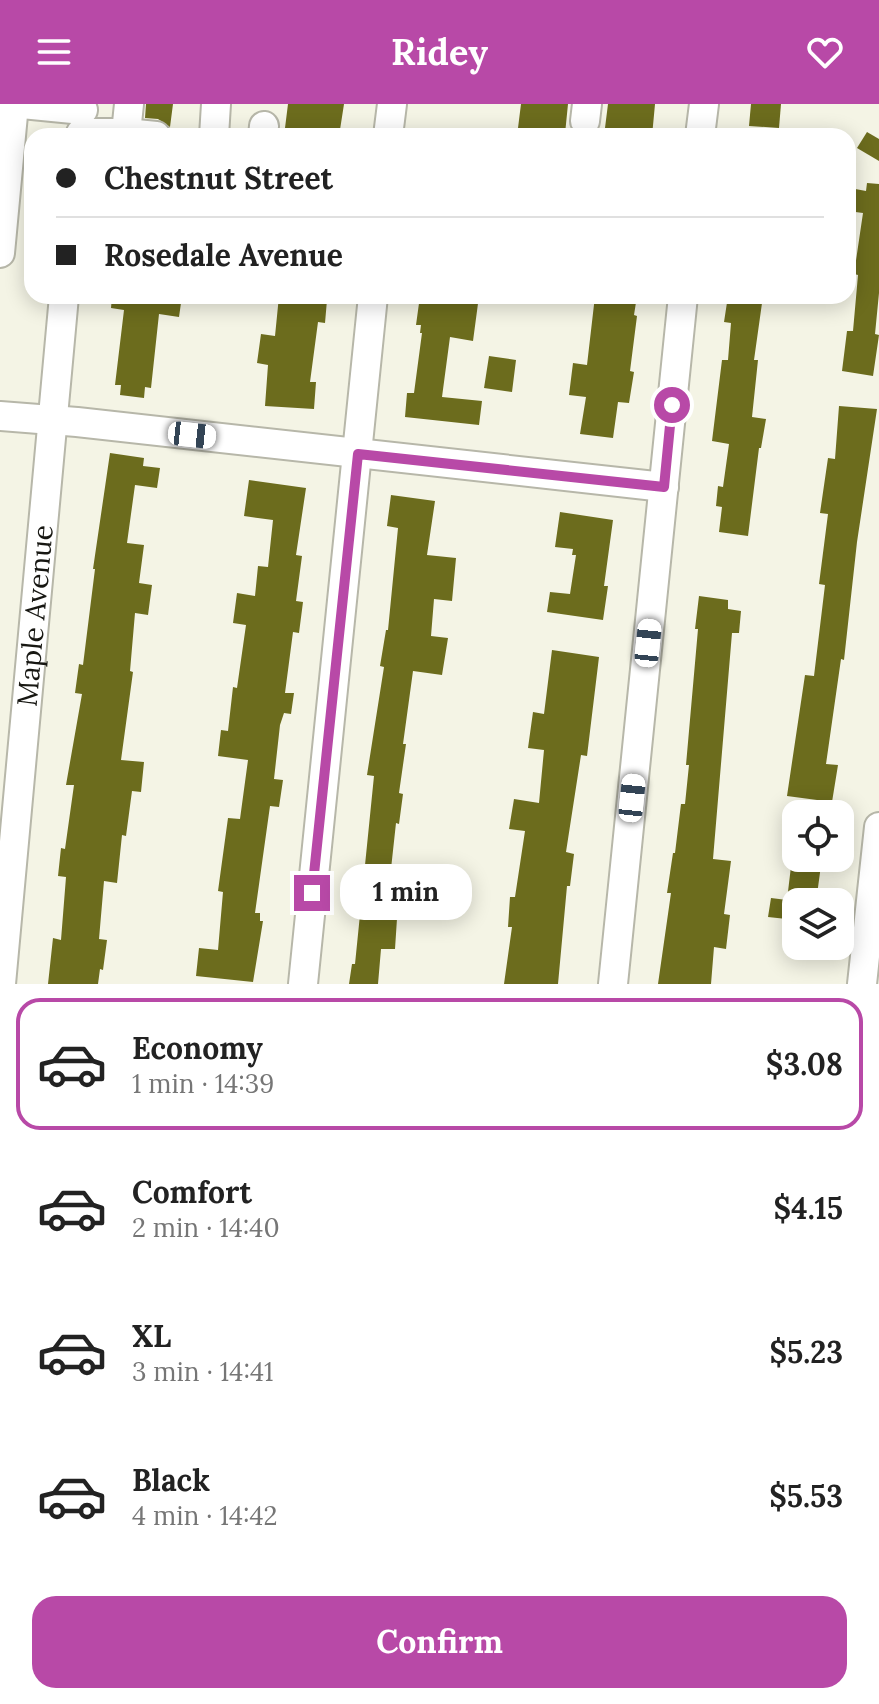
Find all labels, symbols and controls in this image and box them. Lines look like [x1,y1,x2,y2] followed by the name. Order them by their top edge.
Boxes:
[391,29,488,75] text: Ridey
[32,30,76,74] icon: menu
[803,30,847,74] icon: heart
[104,159,333,197] text: Chestnut Street
[104,236,343,274] text: Rosedale Avenue
[654,387,690,423] route start
[167,421,217,449] car
[9,523,61,708] street label: Maple Avenue
[634,618,662,668] car
[618,773,646,823] car
[782,800,854,960] map controls
[782,800,854,872] button: locate
[340,865,472,921] callout: 1 min
[294,875,330,911] route end
[373,875,439,908] text: 1 min
[782,888,854,960] button: layers
[36,1028,108,1100] icon: car
[132,1029,263,1067] text: Economy
[766,1045,843,1083] text: $3.08
[132,1067,274,1100] text: 1 min · 14:39
[36,1172,108,1244] icon: car
[132,1173,252,1211] text: Comfort
[774,1189,843,1227] text: $4.15
[132,1211,280,1244] text: 2 min · 14:40
[36,1316,108,1388] icon: car
[132,1317,171,1355] text: XL
[769,1333,843,1371] text: $5.23
[132,1355,273,1388] text: 3 min · 14:41
[36,1460,108,1532] icon: car
[132,1461,210,1499] text: Black
[769,1477,843,1515] text: $5.53
[132,1499,278,1532] text: 4 min · 14:42
[32,1596,847,1688] button: Confirm

